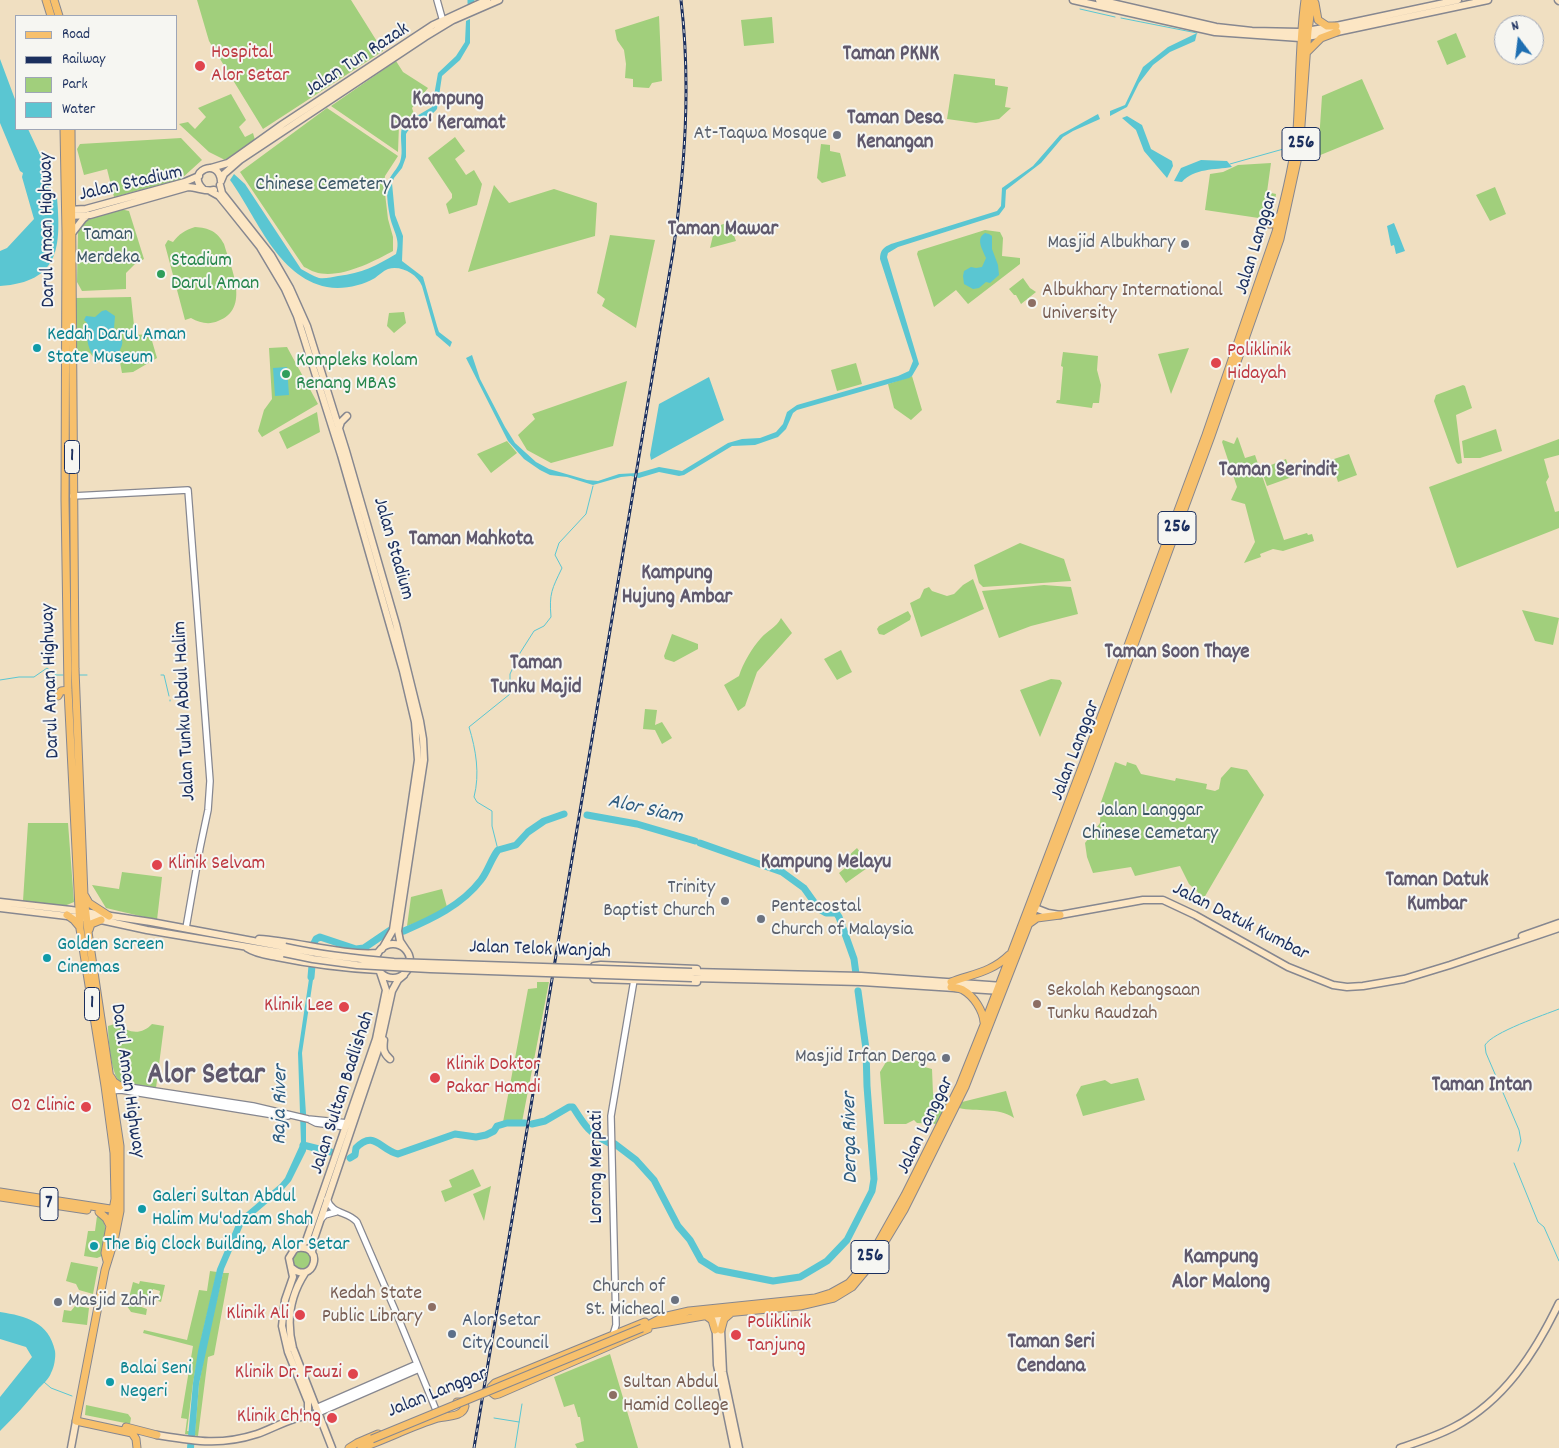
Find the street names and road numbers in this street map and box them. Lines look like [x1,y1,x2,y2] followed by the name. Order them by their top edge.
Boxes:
[301,18,415,104] street label: Jalan Tun Razak
[1282,128,1320,160] road number: 256
[36,152,62,308] street label: Darul Aman Highway
[77,161,185,209] street label: Jalan Stadium
[1231,190,1285,298] street label: Jalan Langgar
[64,441,80,474] road number: 1
[366,495,418,603] street label: Jalan Stadium
[1158,512,1196,544] road number: 256
[37,603,67,759] street label: Darul Aman Highway
[169,620,203,802] street label: Jalan Tunku Abdul Halim
[1047,697,1107,805] street label: Jalan Langgar
[1168,878,1312,968] street label: Jalan Datuk Kumbar
[469,937,611,965] street label: Jalan Telok Wanjah
[84,988,100,1021] road number: 1
[103,1003,149,1159] street label: Darul Aman Highway
[306,1008,382,1178] street label: Jalan Sultan Badlishah
[893,1073,961,1179] street label: Jalan Langgar
[586,1110,610,1224] street label: Lorong Merpati
[40,1188,58,1220] road number: 7
[851,1240,889,1274] road number: 256
[384,1363,492,1425] street label: Jalan Langgar

